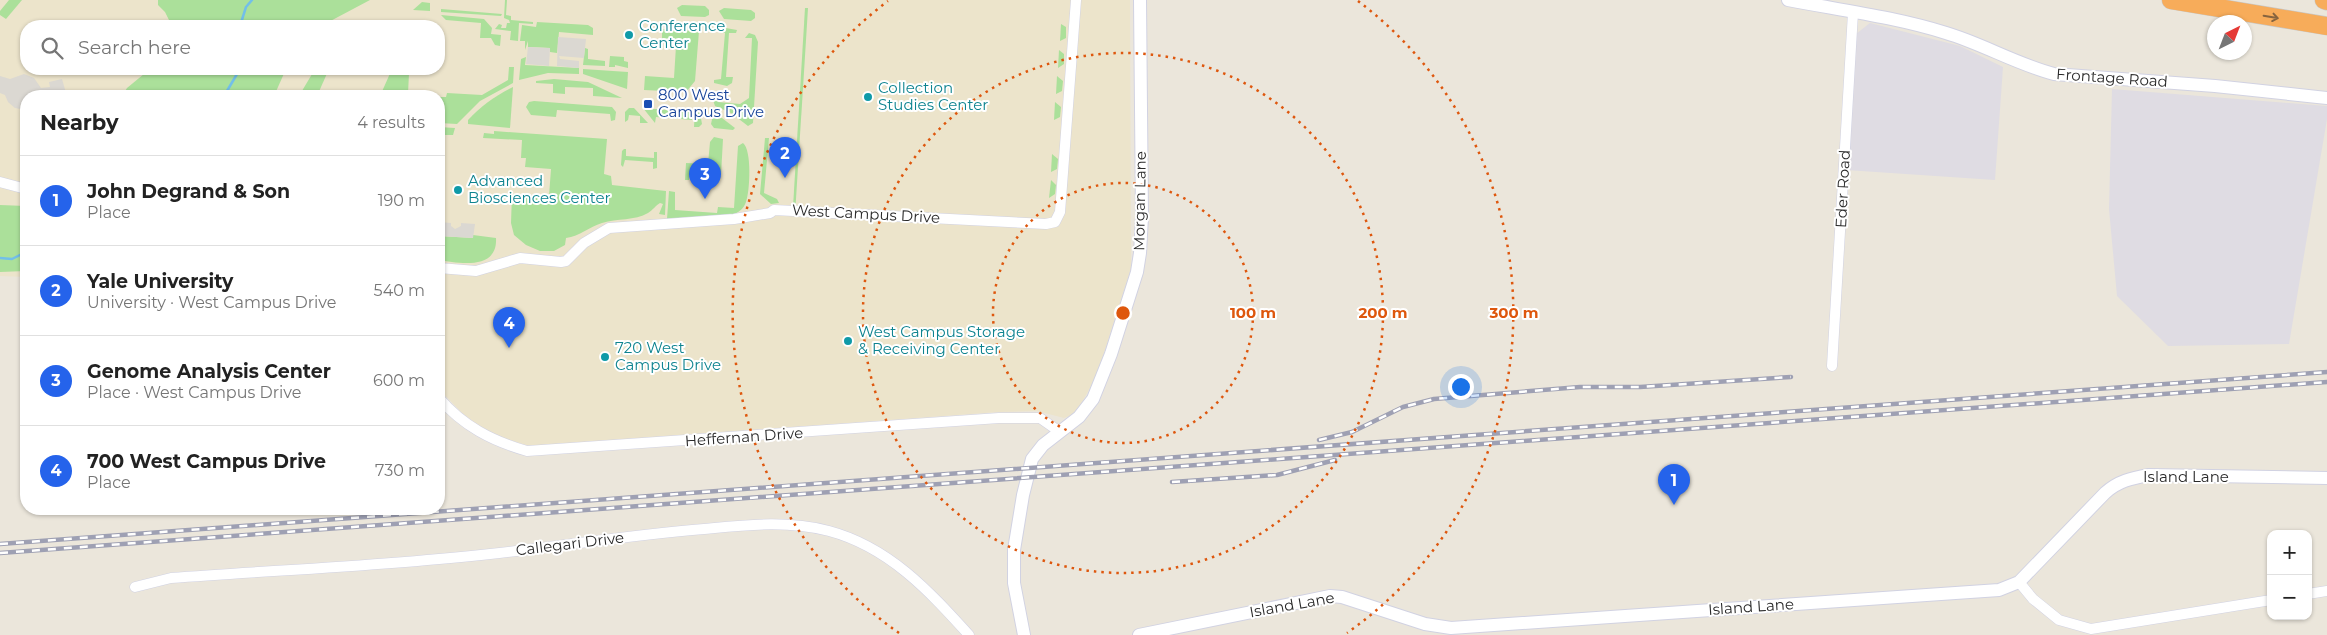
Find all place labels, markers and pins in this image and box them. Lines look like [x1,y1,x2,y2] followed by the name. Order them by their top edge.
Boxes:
[639,16,725,52] place label: Conference Center
[623,29,635,41] marker: Conference Center
[878,78,988,114] place label: Collection Studies Center
[658,85,764,121] place label: 800 West Campus Drive
[862,91,874,103] marker: Collection Studies Center
[642,98,654,110] marker: 800 West Campus Drive
[769,137,801,178] pin: 2
[689,158,721,199] pin: 3
[468,171,611,207] place label: Advanced Biosciences Center
[452,184,464,196] marker: Advanced Biosciences Center
[1114,304,1132,322] centre of rings
[493,307,525,348] pin: 4
[858,322,1025,358] place label: West Campus Storage & Receiving Center
[842,335,854,347] marker: West Campus Storage & Receiving Center
[615,338,721,374] place label: 720 West Campus Drive
[599,351,611,363] marker: 720 West Campus Drive
[1658,464,1690,505] pin: 1

